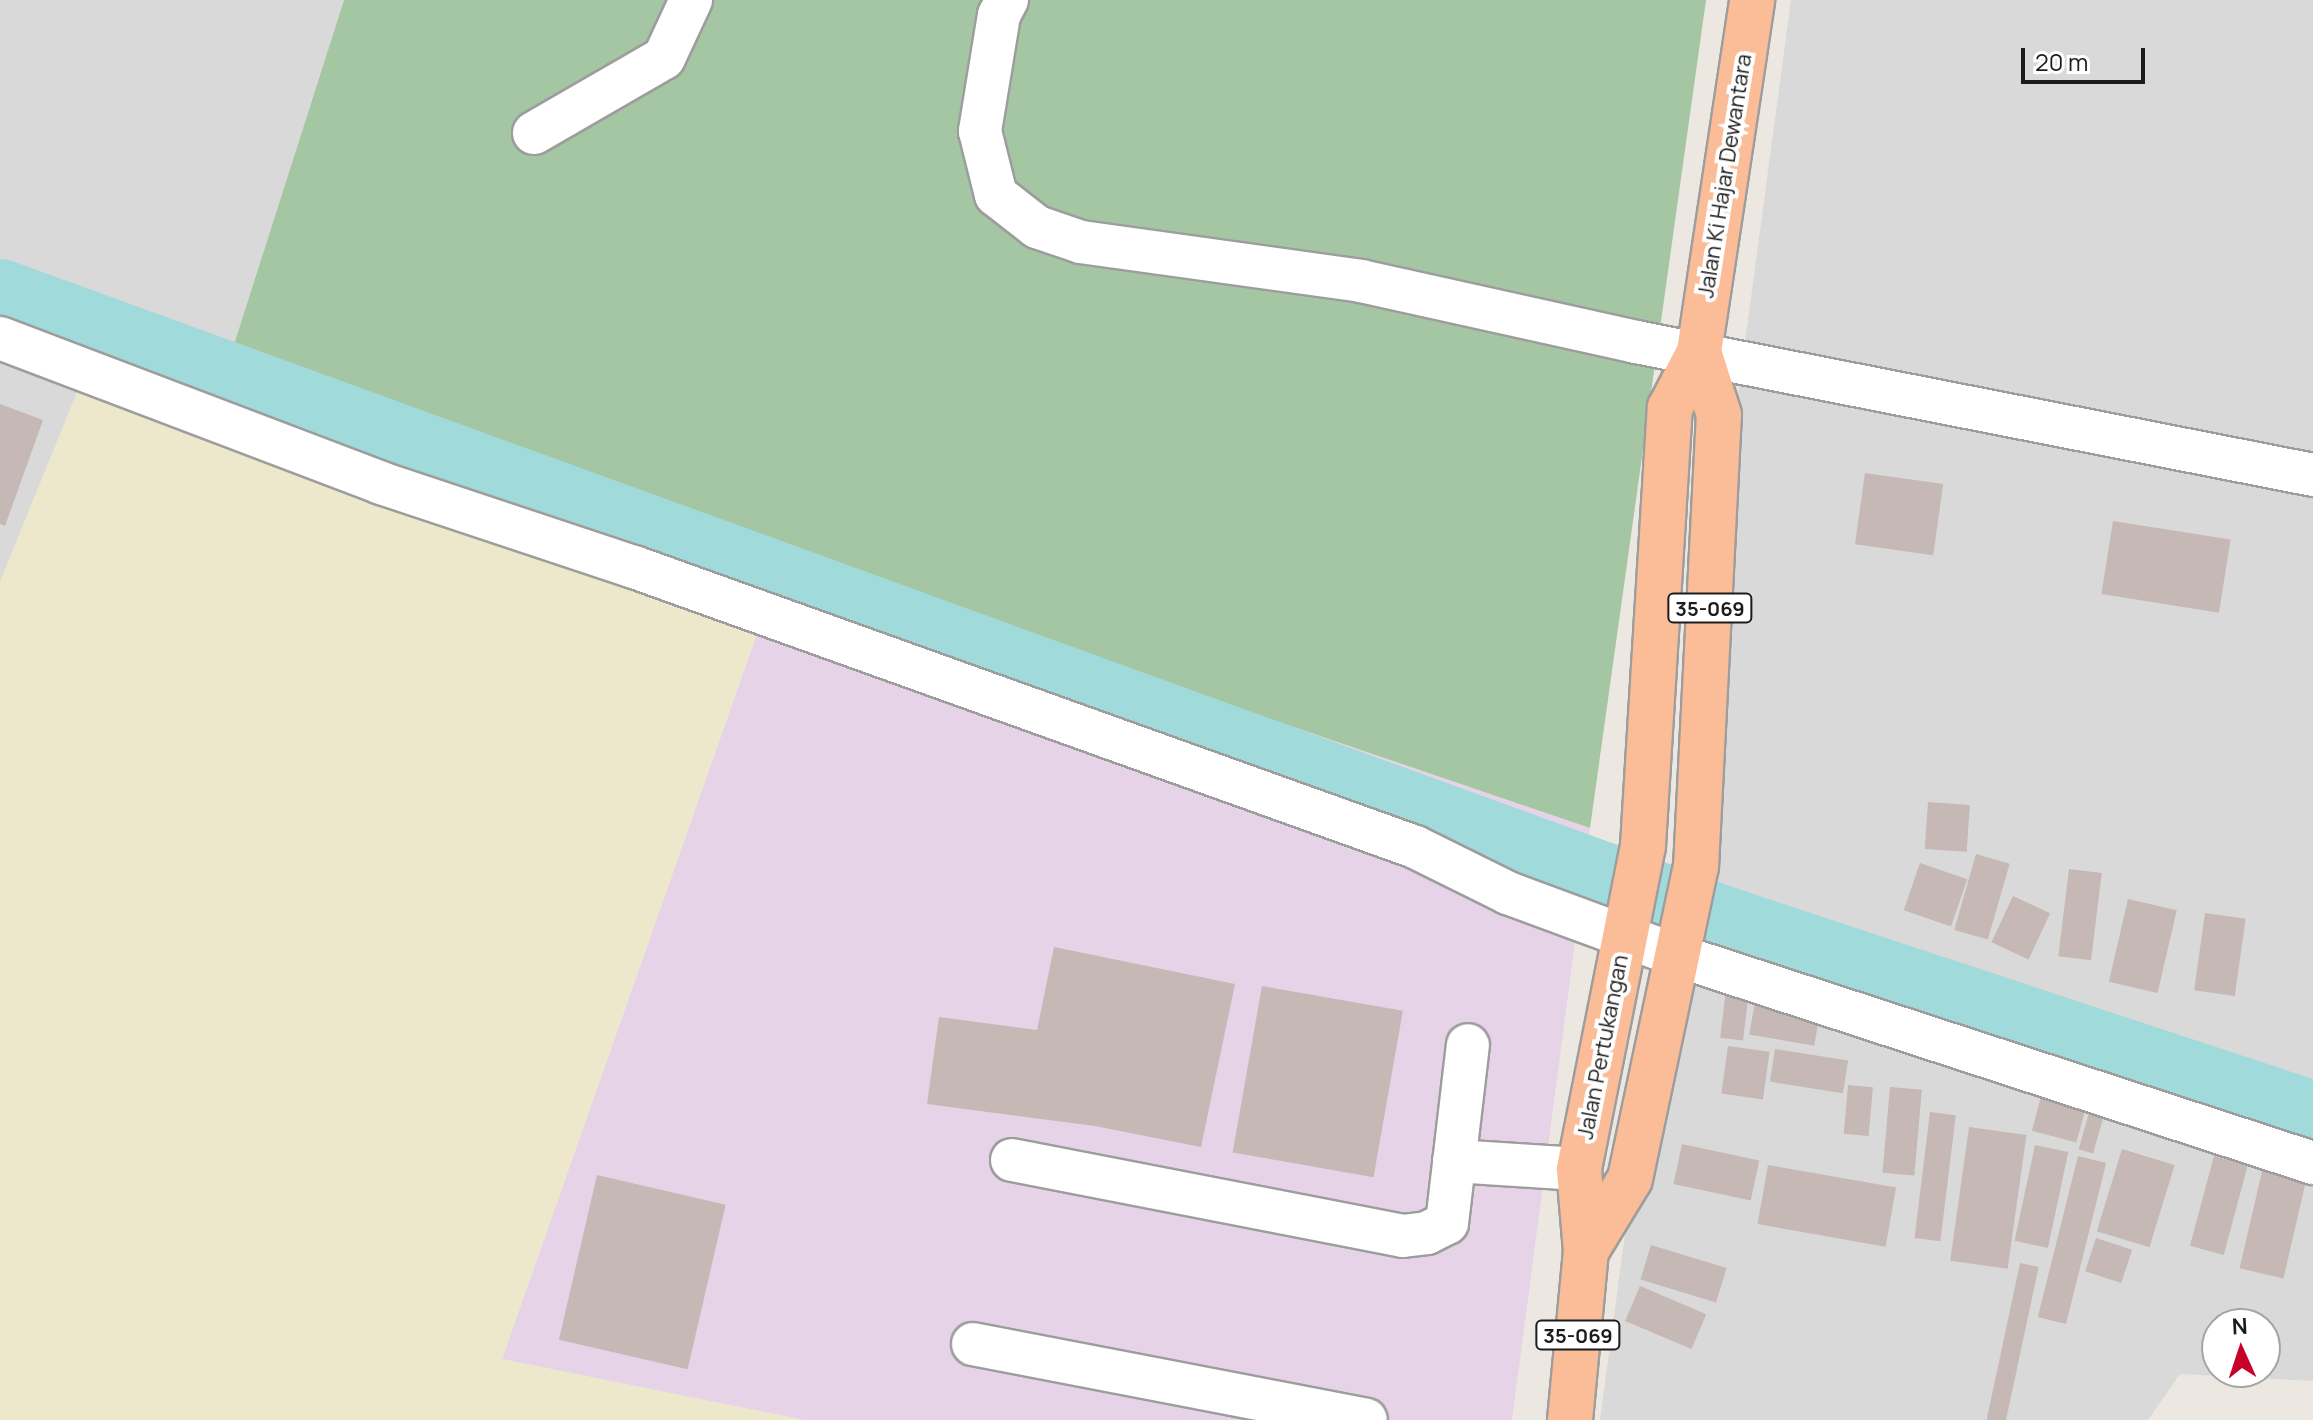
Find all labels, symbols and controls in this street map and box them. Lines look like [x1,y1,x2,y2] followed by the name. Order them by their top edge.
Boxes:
[2025,32,2149,82] scale bar
[2035,45,2088,78] text: 20 m
[1693,52,1757,300] street label: Jalan Ki Hajar Dewantara
[1666,592,1754,624] road number: 35-069
[1572,952,1634,1142] street label: Jalan Pertukangan
[2201,1308,2281,1388] north arrow
[2231,1311,2249,1341] text: N
[1534,1319,1622,1351] road number: 35-069

